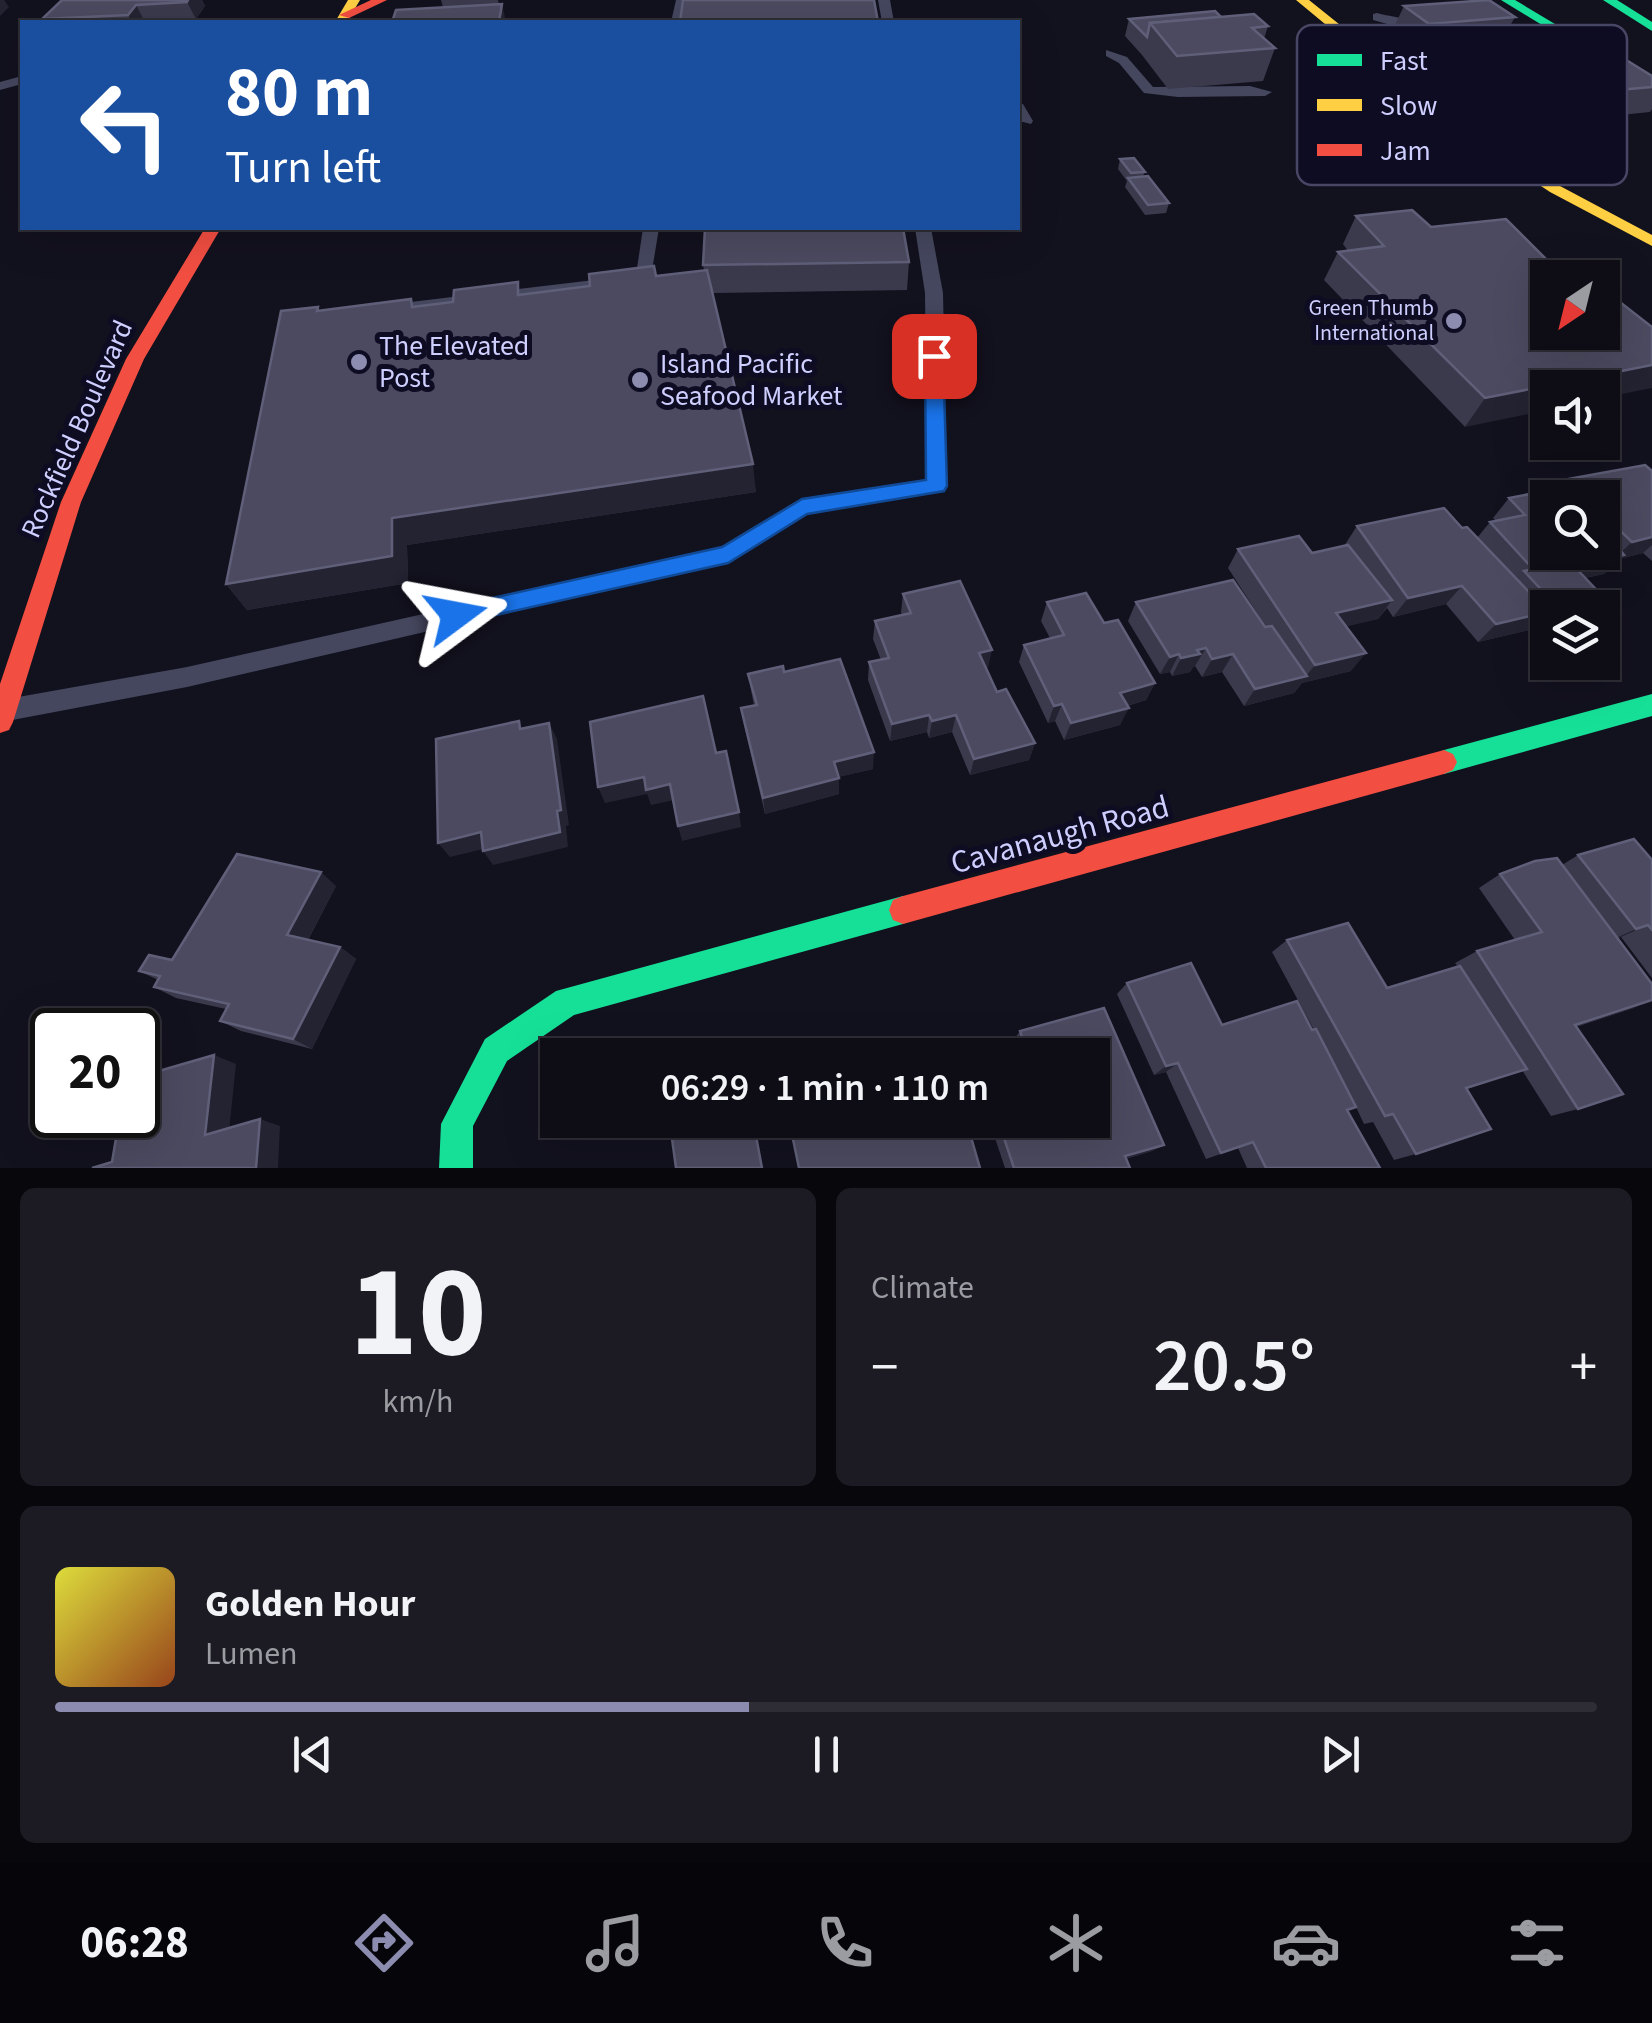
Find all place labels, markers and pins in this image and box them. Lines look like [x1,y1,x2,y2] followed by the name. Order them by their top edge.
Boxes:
[1309,292,1434,349] place label: Green Thumb International
[1443,310,1465,332] marker: Green Thumb International
[892,314,977,399] pin
[379,326,529,398] place label: The Elevated Post
[660,344,843,416] place label: Island Pacific Seafood Market
[348,351,370,373] marker: The Elevated Post
[629,369,651,391] marker: Island Pacific Seafood Market

